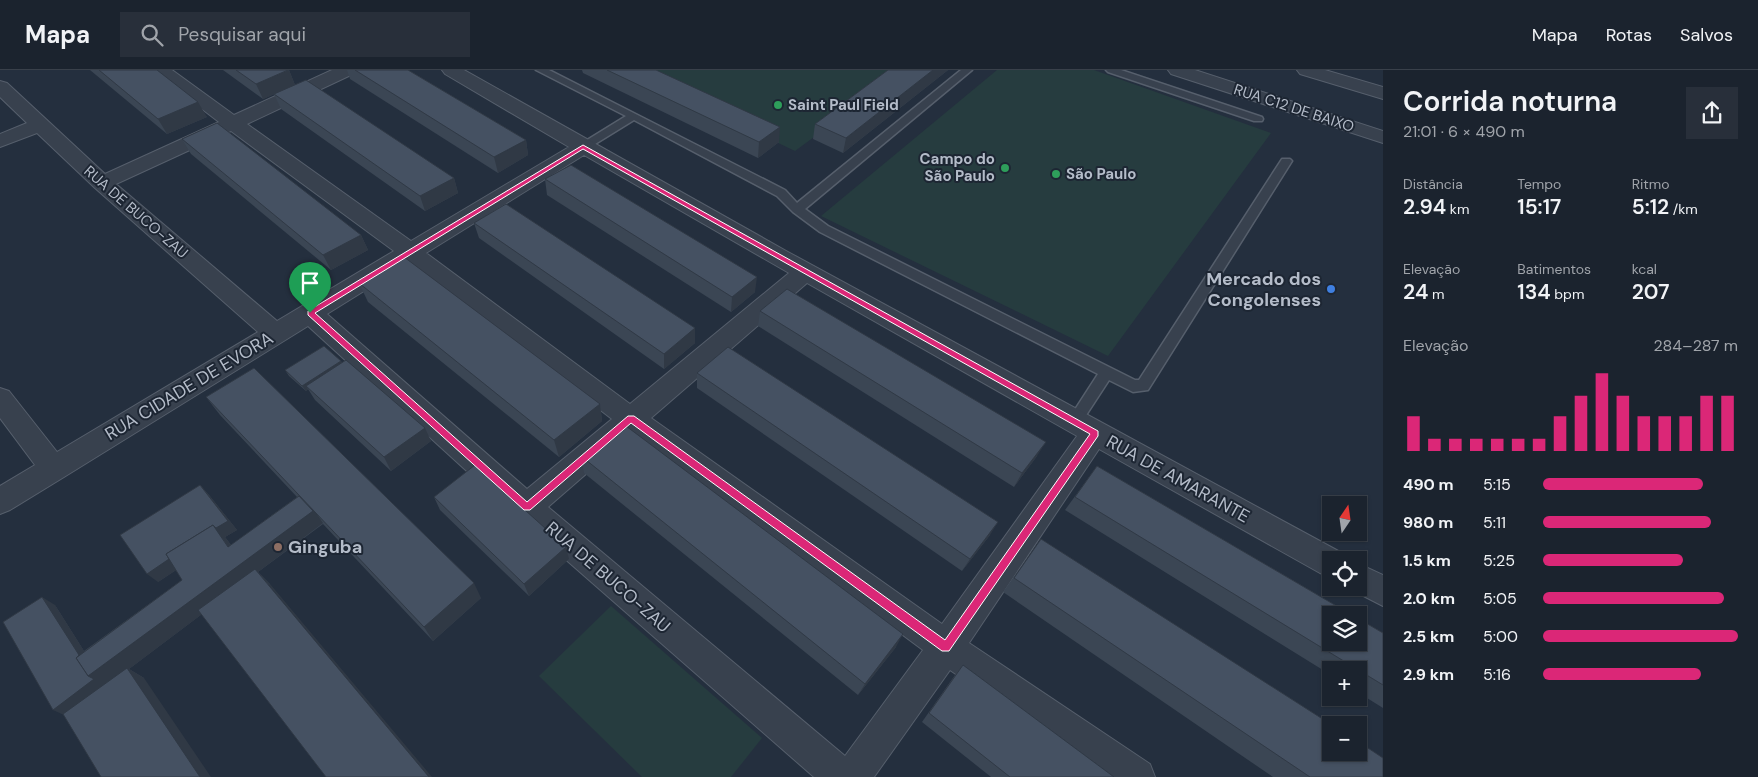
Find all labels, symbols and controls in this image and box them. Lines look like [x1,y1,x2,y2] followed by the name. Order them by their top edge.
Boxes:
[120,12,470,57] search box
[25,19,90,50] text: Mapa
[138,21,166,49] icon: search
[178,22,306,47] text: Pesquisar aqui
[1532,23,1578,47] text: Mapa
[1606,23,1652,47] text: Rotas
[1680,23,1733,47] text: Salvos
[1231,79,1357,137] street label: RUA C12 DE BAIXO
[1403,83,1617,120] text: Corrida noturna
[1686,87,1738,139] button: share
[788,95,899,115] place label: Saint Paul Field
[772,99,784,111] marker: Saint Paul Field
[1403,121,1525,142] text: 21:01 · 6 × 490 m
[920,149,995,186] place label: Campo do São Paulo
[80,161,192,263] street label: RUA DE BUCO-ZAU
[999,162,1011,174] marker: Campo do São Paulo
[1066,164,1136,184] place label: São Paulo
[1050,168,1062,180] marker: São Paulo
[1403,175,1463,193] text: Distância
[1517,175,1561,193] text: Tempo
[1632,175,1670,193] text: Ritmo
[1403,193,1446,221] text: 2.94
[1517,193,1561,221] text: 15:17
[1632,193,1669,221] text: 5:12
[1446,200,1469,218] text: km
[1669,200,1698,218] text: /km
[1403,260,1460,278] text: Elevação
[1517,260,1591,278] text: Batimentos
[1632,260,1657,278] text: kcal
[289,262,331,313] pin
[1206,267,1321,312] place label: Mercado dos Congolenses
[296,269,324,297] icon: arrive
[1403,278,1428,306] text: 24
[1517,278,1551,306] text: 134
[1632,278,1669,306] text: 207
[1325,283,1337,295] marker: Mercado dos Congolenses
[1428,285,1445,303] text: m
[1551,285,1584,303] text: bpm
[100,326,278,446] street label: RUA CIDADE DE EVORA
[1403,335,1468,356] text: Elevação
[1654,335,1738,356] text: 284–287 m
[1102,430,1254,528] street label: RUA DE AMARANTE
[1403,474,1454,495] text: 490 m
[1483,474,1511,495] text: 5:15
[1322,496,1368,541] north arrow
[1322,496,1367,761] map controls
[1403,512,1453,533] text: 980 m
[1483,512,1506,533] text: 5:11
[540,516,676,638] street label: RUA DE BUCO-ZAU
[288,535,362,559] place label: Ginguba
[272,541,284,553] marker: Ginguba
[1403,550,1451,571] text: 1.5 km
[1483,550,1515,571] text: 5:25
[1322,551,1367,596] button: locate
[1403,588,1455,609] text: 2.0 km
[1483,588,1517,609] text: 5:05
[1322,606,1367,651] button: layers
[1403,626,1454,647] text: 2.5 km
[1483,626,1518,647] text: 5:00
[1322,661,1367,706] button: +
[1403,664,1454,685] text: 2.9 km
[1483,664,1511,685] text: 5:16
[1322,716,1367,761] button: −

